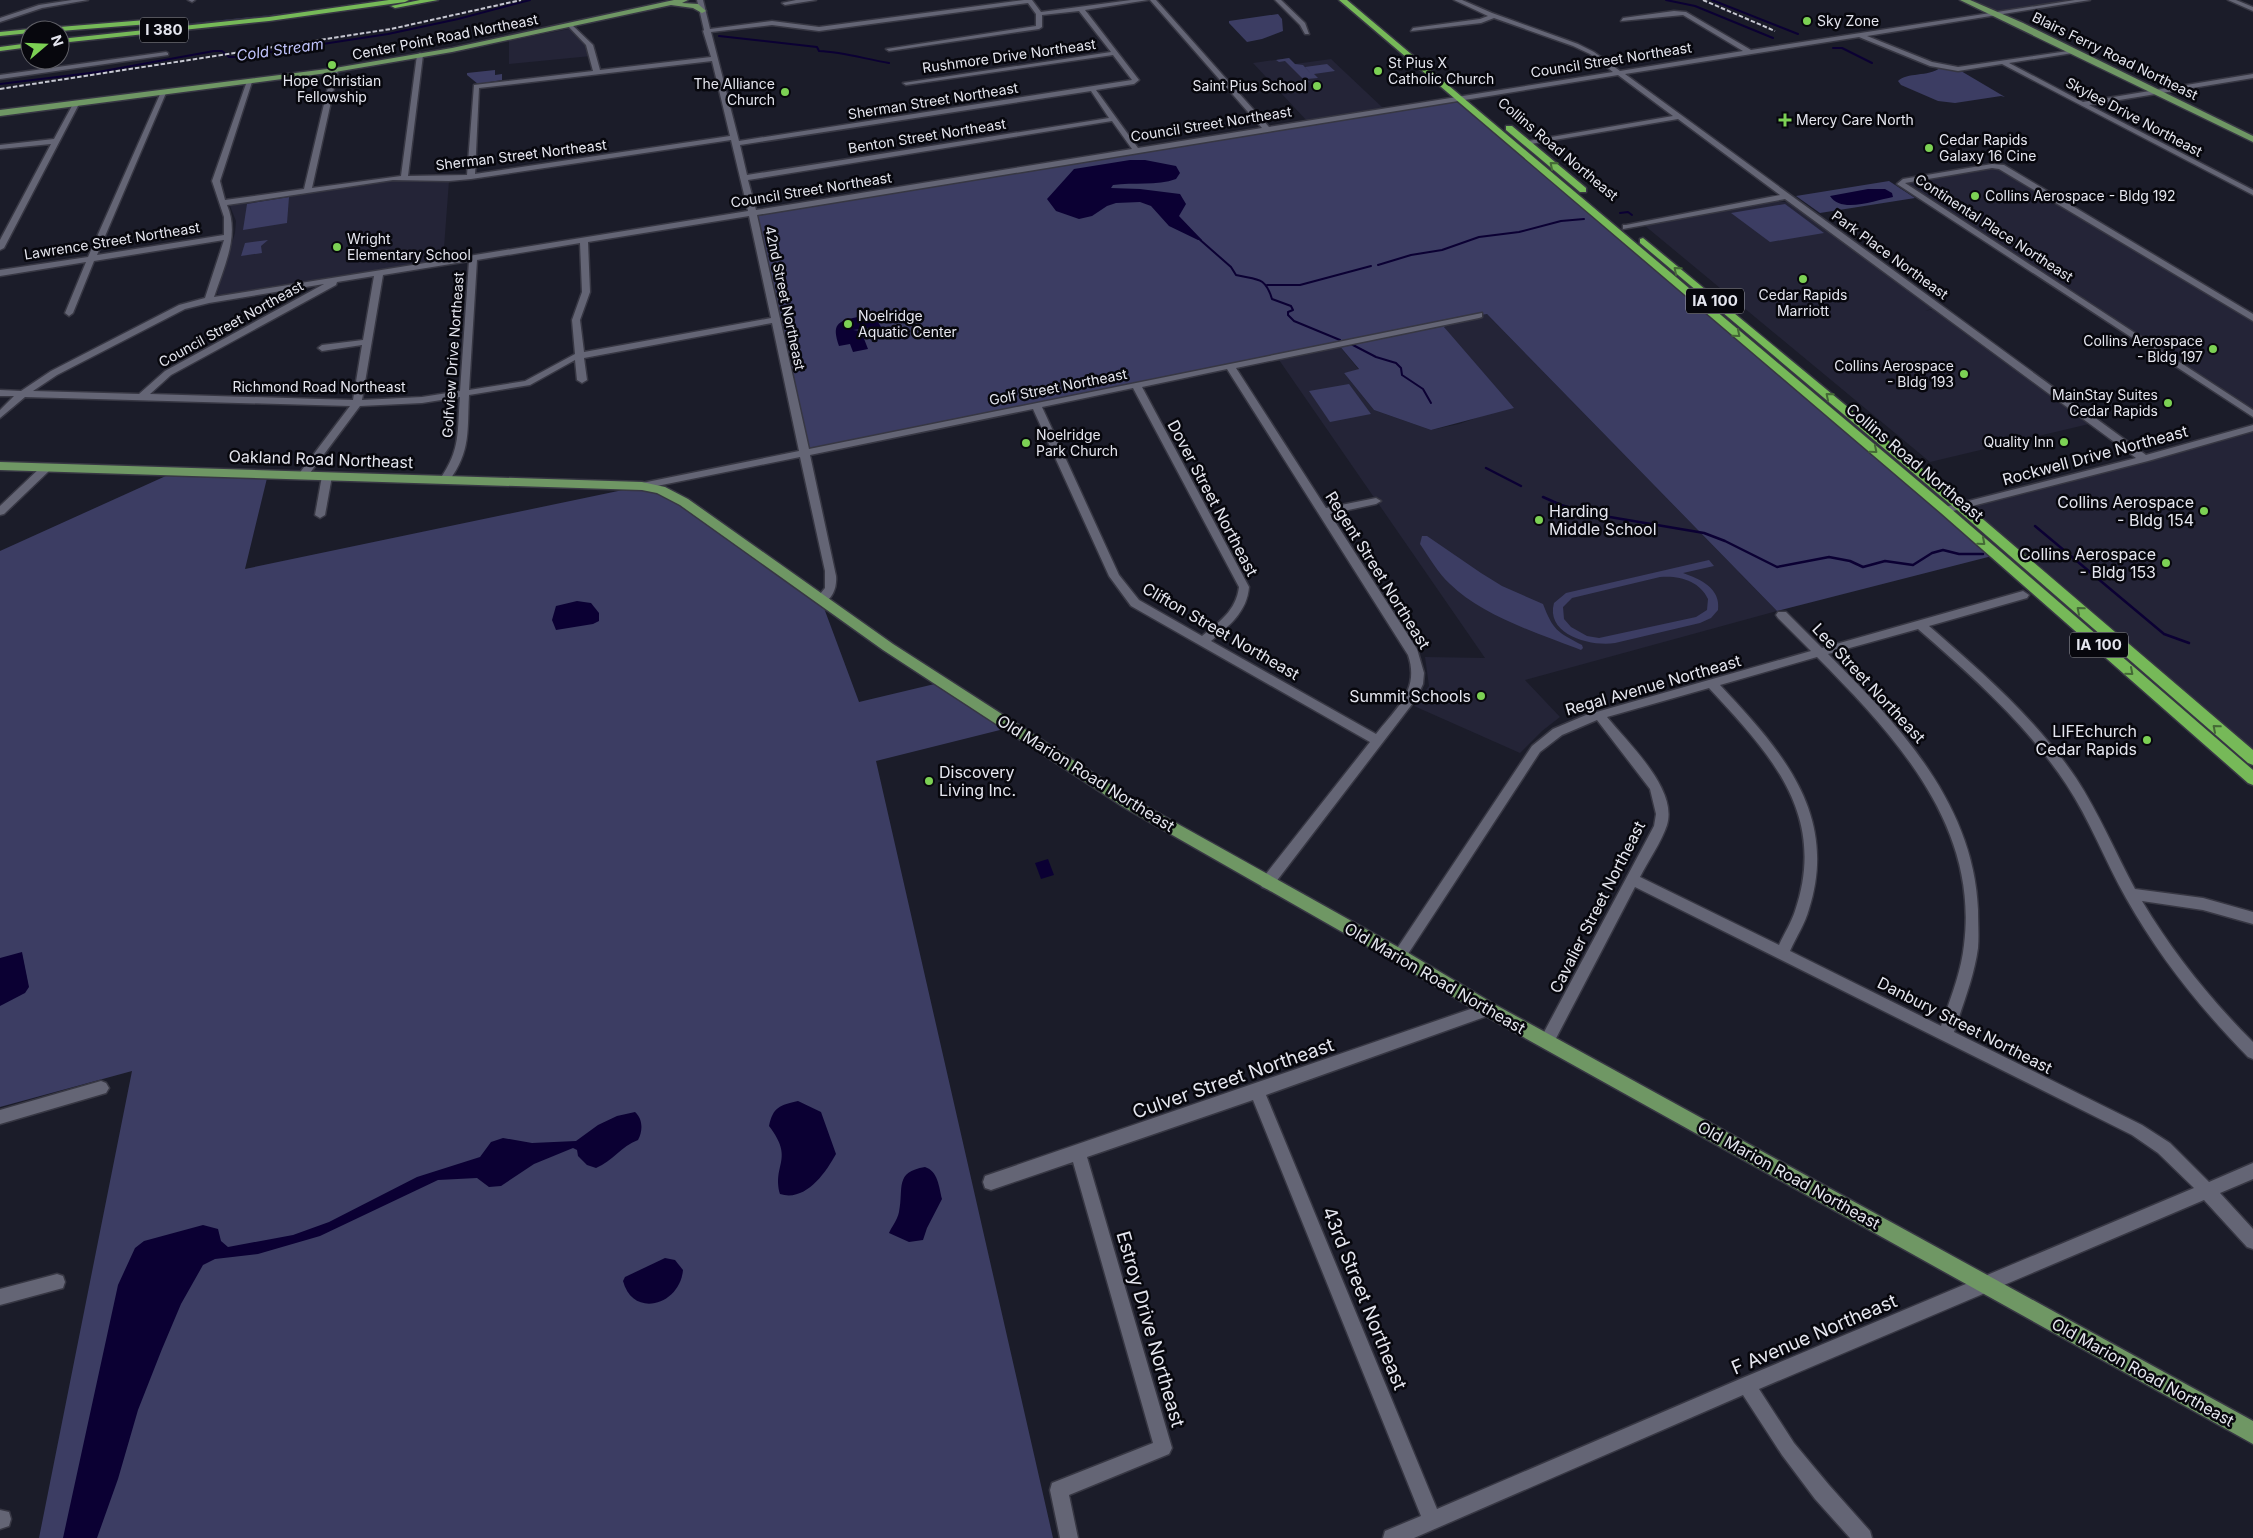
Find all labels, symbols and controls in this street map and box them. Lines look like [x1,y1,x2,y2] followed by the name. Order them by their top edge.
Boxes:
[2030,8,2201,103] street label: Blairs Ferry Road Northeast
[350,10,540,63] street label: Center Point Road Northeast
[1817,12,1879,29] place label: Sky Zone
[1801,15,1813,27] marker: Sky Zone
[140,18,188,42] road number: I 380
[20,20,70,70] north arrow
[48,33,68,48] text: N
[235,34,325,65] water label: Cold Stream
[921,35,1097,76] street label: Rushmore Drive Northeast
[1529,38,1693,81] street label: Council Street Northeast
[1388,54,1494,87] place label: St Pius X Catholic Church
[326,59,338,71] marker: Hope Christian Fellowship
[1372,65,1384,77] marker: St Pius X Catholic Church
[283,72,381,105] place label: Hope Christian Fellowship
[2063,73,2206,160] street label: Skylee Drive Northeast
[693,75,775,108] place label: The Alliance Church
[1193,77,1307,94] place label: Saint Pius School
[847,79,1020,122] street label: Sherman Street Northeast
[1311,80,1323,92] marker: Saint Pius School
[779,86,791,98] marker: The Alliance Church
[1495,93,1622,204] street label: Collins Road Northeast
[1129,102,1293,145] street label: Council Street Northeast
[1796,111,1914,128] place label: Mercy Care North
[1778,113,1792,127] marker: Mercy Care North
[847,115,1007,156] street label: Benton Street Northeast
[1939,131,2036,164] place label: Cedar Rapids Galaxy 16 Cine
[434,136,608,173] street label: Sherman Street Northeast
[1923,142,1935,154] marker: Cedar Rapids Galaxy 16 Cine
[1550,162,1559,170] one-way arrow
[729,168,893,211] street label: Council Street Northeast
[1912,170,2077,285] street label: Continental Place Northeast
[1985,187,2176,204] place label: Collins Aerospace - Bldg 192
[1969,190,1981,202] marker: Collins Aerospace - Bldg 192
[1829,207,1952,303] street label: Park Place Northeast
[23,218,201,263] street label: Lawrence Street Northeast
[762,224,809,372] street label: 42nd Street Northeast
[347,230,471,263] place label: Wright Elementary School
[331,241,343,253] marker: Wright Elementary School
[1674,267,1683,275] one-way arrow
[438,271,467,438] street label: Golfview Drive Northeast
[1797,273,1809,285] marker: Cedar Rapids Marriott
[155,276,306,370] street label: Council Street Northeast
[1759,286,1847,319] place label: Cedar Rapids Marriott
[1686,288,1744,314] road number: IA 100
[858,307,957,340] place label: Noelridge Aquatic Center
[842,318,854,330] marker: Noelridge Aquatic Center
[1731,328,1740,337] one-way arrow
[2083,332,2203,365] place label: Collins Aerospace - Bldg 197
[2207,343,2219,355] marker: Collins Aerospace - Bldg 197
[1834,357,1954,390] place label: Collins Aerospace - Bldg 193
[987,365,1129,408] street label: Golf Street Northeast
[1958,368,1970,380] marker: Collins Aerospace - Bldg 193
[232,378,406,395] street label: Richmond Road Northeast
[2052,386,2158,419] place label: MainStay Suites Cedar Rapids
[1825,393,1834,402] one-way arrow
[2162,397,2174,409] marker: MainStay Suites Cedar Rapids
[1842,399,1988,525] street label: Collins Road Northeast
[1163,417,1263,579] street label: Dover Street Northeast
[2000,421,2190,489] street label: Rockwell Drive Northeast
[1036,426,1118,459] place label: Noelridge Park Church
[1983,433,2054,450] place label: Quality Inn
[2058,436,2070,448] marker: Quality Inn
[1020,437,1032,449] marker: Noelridge Park Church
[1868,444,1877,453] one-way arrow
[228,446,414,472] street label: Oakland Road Northeast
[1321,487,1435,653] street label: Regent Street Northeast
[2057,492,2194,530] place label: Collins Aerospace - Bldg 154
[1549,501,1657,539] place label: Harding Middle School
[2198,505,2210,517] marker: Collins Aerospace - Bldg 154
[1533,514,1545,526] marker: Harding Middle School
[1976,536,1985,545] one-way arrow
[2019,544,2156,582] place label: Collins Aerospace - Bldg 153
[2160,557,2172,569] marker: Collins Aerospace - Bldg 153
[1139,578,1303,684] street label: Clifton Street Northeast
[2077,607,2086,616] one-way arrow
[1808,619,1930,747] street label: Lee Street Northeast
[2070,632,2128,658] road number: IA 100
[1563,650,1743,720] street label: Regal Avenue Northeast
[2125,666,2134,675] one-way arrow
[1349,686,1471,706] place label: Summit Schools
[1475,690,1487,702] marker: Summit Schools
[994,710,1178,836] street label: Old Marion Road Northeast
[2036,721,2137,759] place label: LIFEchurch Cedar Rapids
[2213,724,2222,733] one-way arrow
[2141,734,2153,746] marker: LIFEchurch Cedar Rapids
[939,762,1016,800] place label: Discovery Living Inc.
[923,775,935,787] marker: Discovery Living Inc.
[1545,818,1649,996] street label: Cavalier Street Northeast
[1341,918,1529,1038] street label: Old Marion Road Northeast
[1874,972,2056,1078] street label: Danbury Street Northeast
[1129,1033,1337,1124] street label: Culver Street Northeast
[1694,1116,1884,1234] street label: Old Marion Road Northeast
[1317,1203,1412,1393] street label: 43rd Street Northeast
[1112,1228,1190,1430] street label: Estroy Drive Northeast
[1728,1289,1900,1380] street label: F Avenue Northeast
[2048,1313,2238,1431] street label: Old Marion Road Northeast

